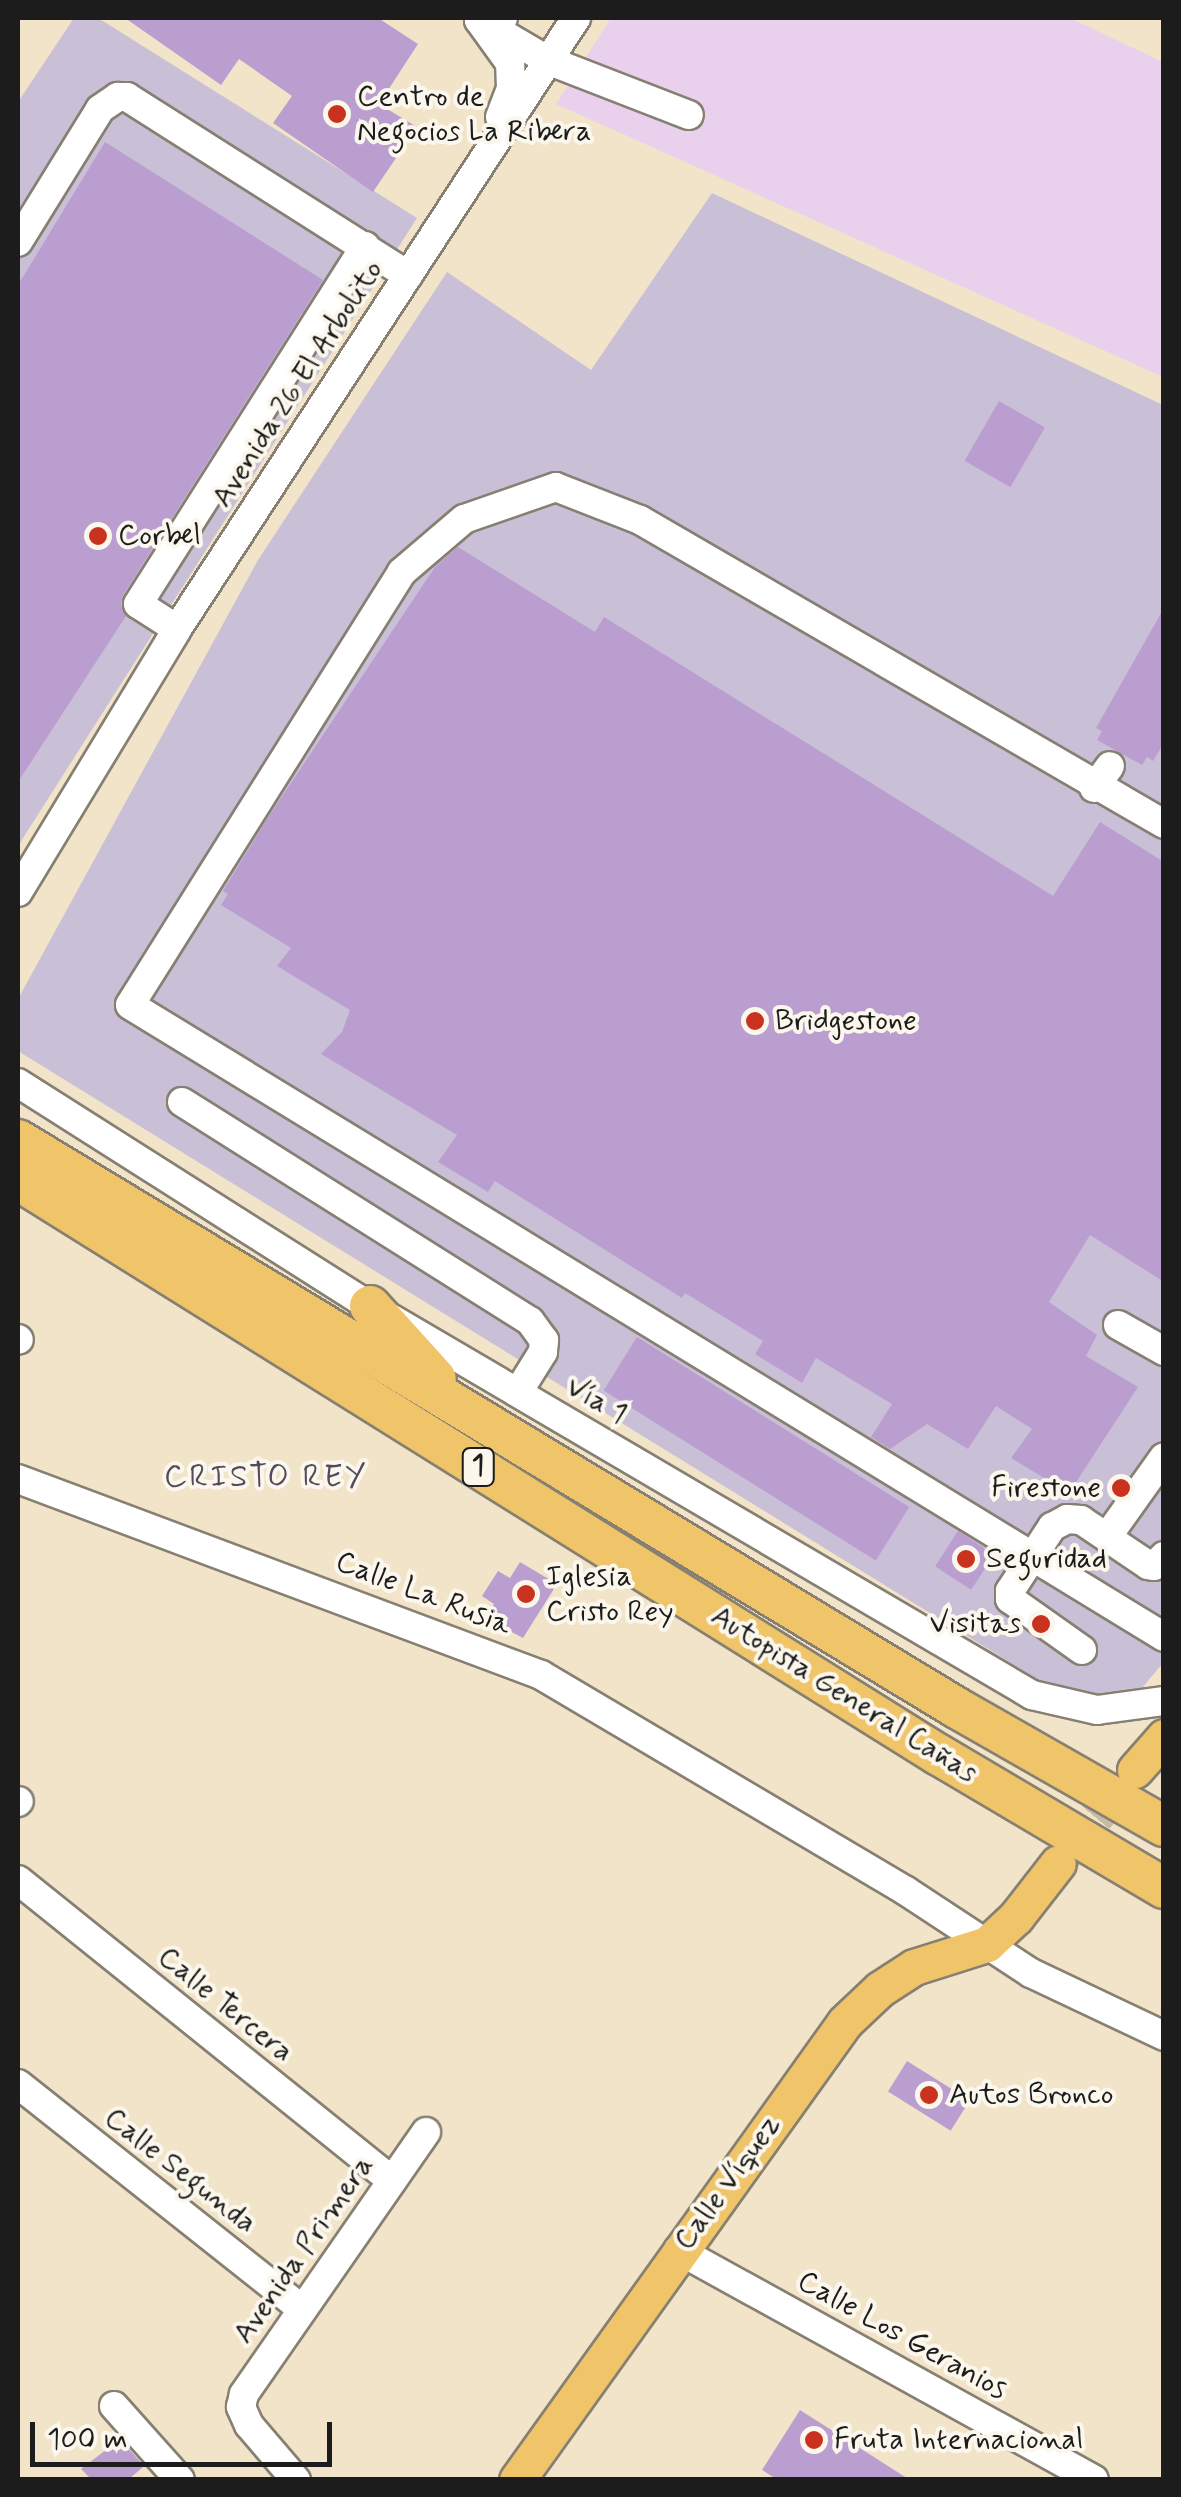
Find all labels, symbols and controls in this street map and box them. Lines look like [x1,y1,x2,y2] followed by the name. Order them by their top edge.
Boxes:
[357,79,592,150] place label: Centro de Negocios La Ribera
[326,103,348,125] marker: Centro de Negocios La Ribera
[204,252,392,516] street label: Avenida 26 El Arbolito
[118,518,201,554] place label: Corbel
[87,525,109,547] marker: Corbel
[775,1003,917,1039] place label: Bridgestone
[744,1010,766,1032] marker: Bridgestone
[559,1369,633,1433] street label: Vía 1
[460,1444,496,1490] road number: 1
[165,1458,367,1496] district label: CRISTO REY
[991,1470,1101,1506] place label: Firestone
[1110,1477,1132,1499] marker: Firestone
[986,1541,1107,1577] place label: Seguridad
[330,1544,516,1644] street label: Calle La Rusia
[955,1548,977,1570] marker: Seguridad
[546,1559,675,1630] place label: Iglesia Cristo Rey
[515,1583,537,1605] marker: Iglesia Cristo Rey
[701,1596,987,1794] street label: Autopista General Cañas
[930,1606,1021,1642] place label: Visitas
[1030,1613,1052,1635] marker: Visitas
[149,1939,301,2071] street label: Calle Tercera
[949,2077,1113,2113] place label: Autos Bronco
[918,2084,940,2106] marker: Autos Bronco
[96,2100,264,2242] street label: Calle Segunda
[667,2108,789,2258] street label: Calle Víquez
[226,2149,382,2351] street label: Avenida Primera
[788,2262,1016,2410] street label: Calle Los Geranios
[35,2402,338,2464] scale bar
[47,2420,128,2459] text: 100 m
[834,2422,1095,2458] place label: Fruta Internacional
[803,2429,825,2451] marker: Fruta Internacional

